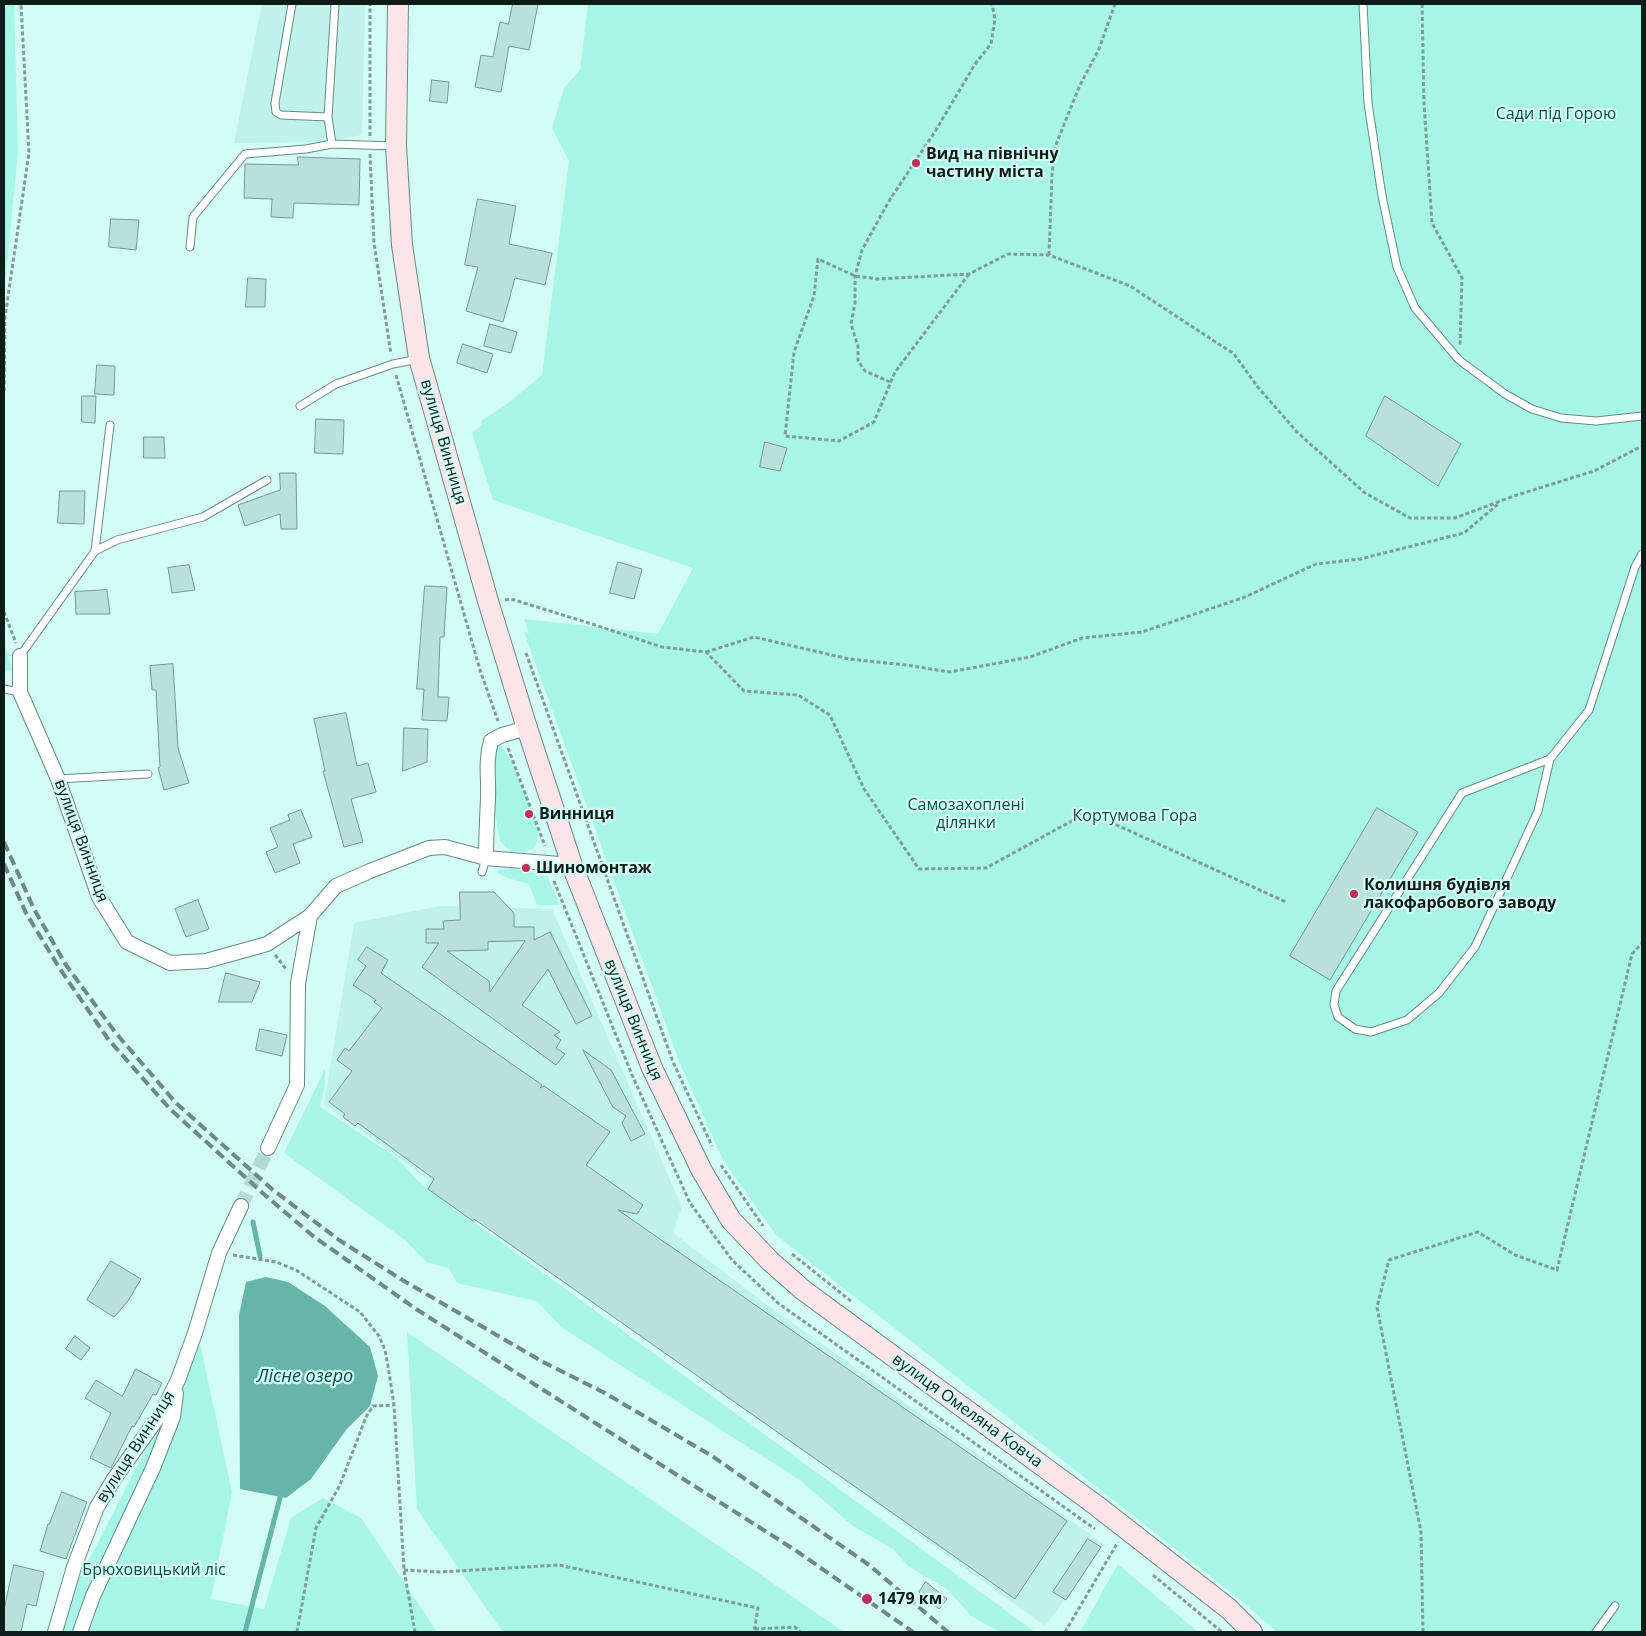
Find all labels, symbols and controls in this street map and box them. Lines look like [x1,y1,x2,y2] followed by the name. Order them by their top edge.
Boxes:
[1496,104,1616,124] park label: Сади під Горою
[926,144,1059,182] place label: Вид на північну частину міста
[910,157,922,169] marker: Вид на північну частину міста
[416,377,470,507] street label: вулиця Винниця
[50,777,112,905] street label: вулиця Винниця
[907,795,1025,833] park label: Самозахоплені ділянки
[539,804,614,824] place label: Винниця
[1073,806,1197,826] park label: Кортумова Гора
[523,808,535,820] marker: Винниця
[536,858,652,878] place label: Шиномонтаж
[520,862,532,874] marker: Шиномонтаж
[1364,875,1556,913] place label: Колишня будівля лакофарбового заводу
[1348,888,1360,900] marker: Колишня будівля лакофарбового заводу
[600,956,666,1084] street label: вулиця Винниця
[888,1350,1046,1472] street label: вулиця Омеляна Ковча
[257,1366,353,1388] water label: Лісне озеро
[93,1388,179,1506] street label: вулиця Винниця
[82,1560,226,1580] park label: Брюховицький ліс
[878,1589,942,1609] place label: 1479 км
[860,1592,874,1606] marker: 1479 км

